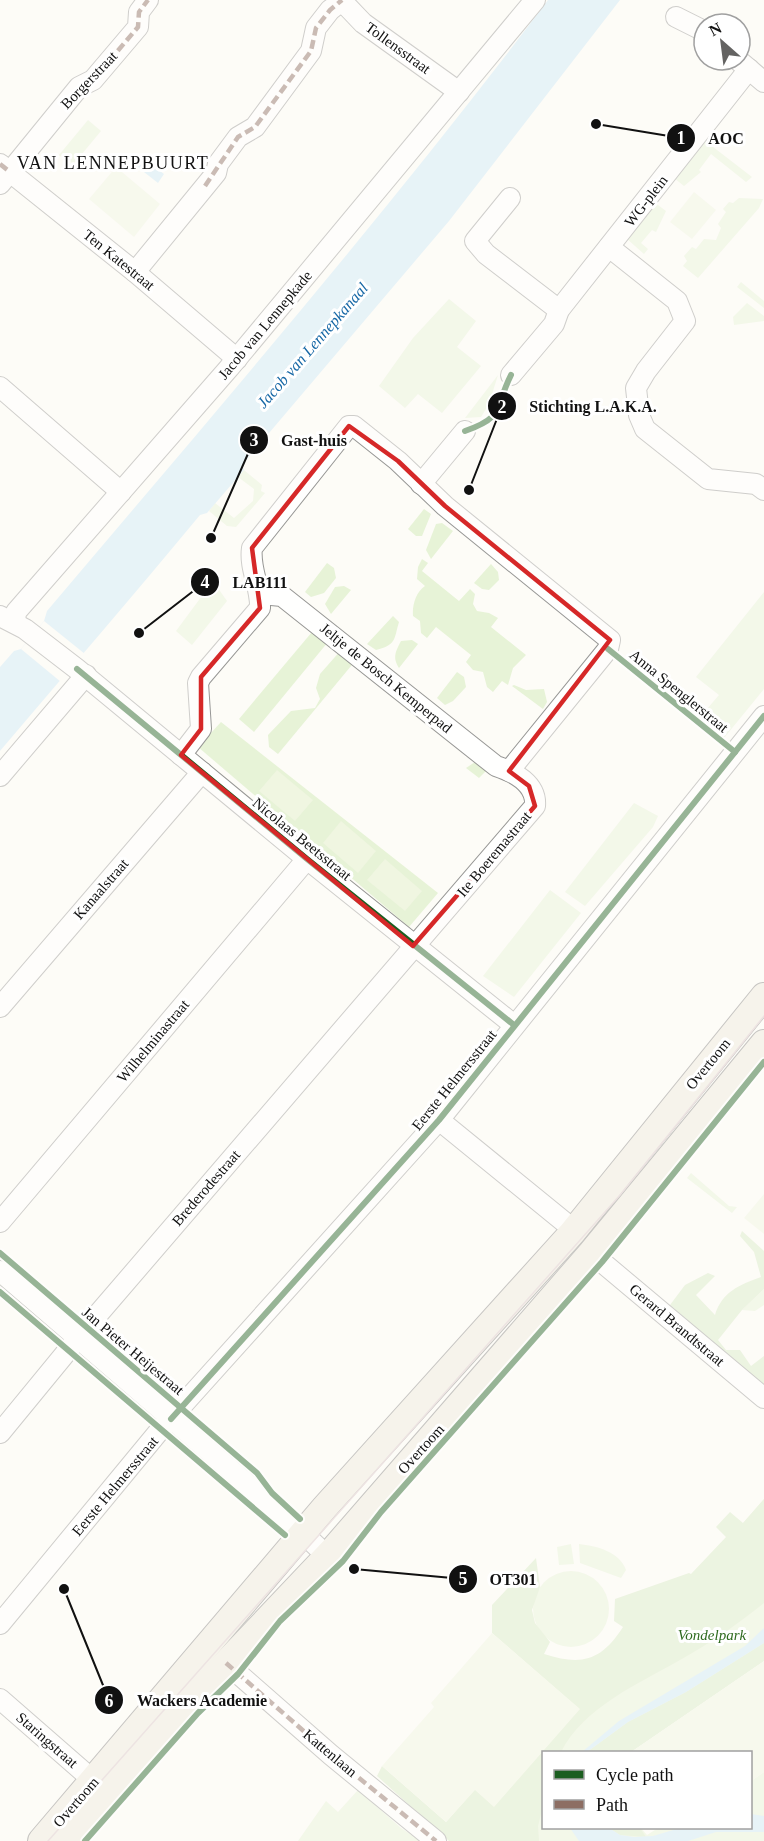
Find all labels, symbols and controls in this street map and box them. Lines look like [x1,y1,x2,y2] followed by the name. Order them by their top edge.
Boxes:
[692,12,752,72] north arrow
[362,19,434,77] street label: Tollensstraat
[706,19,725,39] text: N
[58,47,121,112] street label: Borgerstraat
[666,121,756,155] callout: AOC
[677,128,686,148] text: 1
[708,130,744,147] text: AOC
[17,153,209,173] district label: VAN LENNEPBUURT
[621,172,671,230] street label: WG-plein
[80,226,158,294] street label: Ten Katestraat
[215,267,315,382] street label: Jacob van Lennepkade
[253,279,372,412] water label: Jacob van Lennepkanaal
[487,389,668,423] callout: Stichting L.A.K.A.
[498,397,507,417] text: 2
[529,398,657,416] text: Stichting L.A.K.A.
[239,423,359,457] callout: Gast-huis
[250,430,259,450] text: 3
[281,432,347,449] text: Gast-huis
[190,565,299,599] callout: LAB111
[201,572,210,592] text: 4
[232,574,288,591] text: LAB111
[317,620,455,736] street label: Jeltje de Bosch Kemperpad
[627,646,732,736] street label: Anna Spenglerstraat
[250,794,355,884] street label: Nicolaas Beetsstraat
[454,808,535,900] street label: Ite Boeremastraat
[70,855,132,923] street label: Kanaalstraat
[114,996,193,1085] street label: Wilhelminastraat
[409,1026,500,1133] street label: Eerste Helmersstraat
[683,1035,734,1093] street label: Overtoom
[169,1146,244,1229] street label: Brederodestraat
[626,1281,728,1370] street label: Gerard Brandtstraat
[79,1304,188,1399] street label: Jan Pieter Heijestraat
[395,1421,448,1477] street label: Overtoom
[69,1433,162,1539] street label: Eerste Helmersstraat
[448,1562,549,1596] callout: OT301
[459,1569,468,1589] text: 5
[489,1571,537,1588] text: OT301
[678,1627,746,1643] park label: Vondelpark
[94,1683,279,1717] callout: Wackers Academie
[105,1691,114,1711] text: 6
[137,1692,267,1709] text: Wackers Academie
[13,1709,81,1771] street label: Staringstraat
[300,1726,360,1780] street label: Kattenlaan
[542,1751,752,1829] legend
[596,1765,673,1785] text: Cycle path
[50,1774,102,1830] street label: Overtoom
[596,1795,628,1815] text: Path

